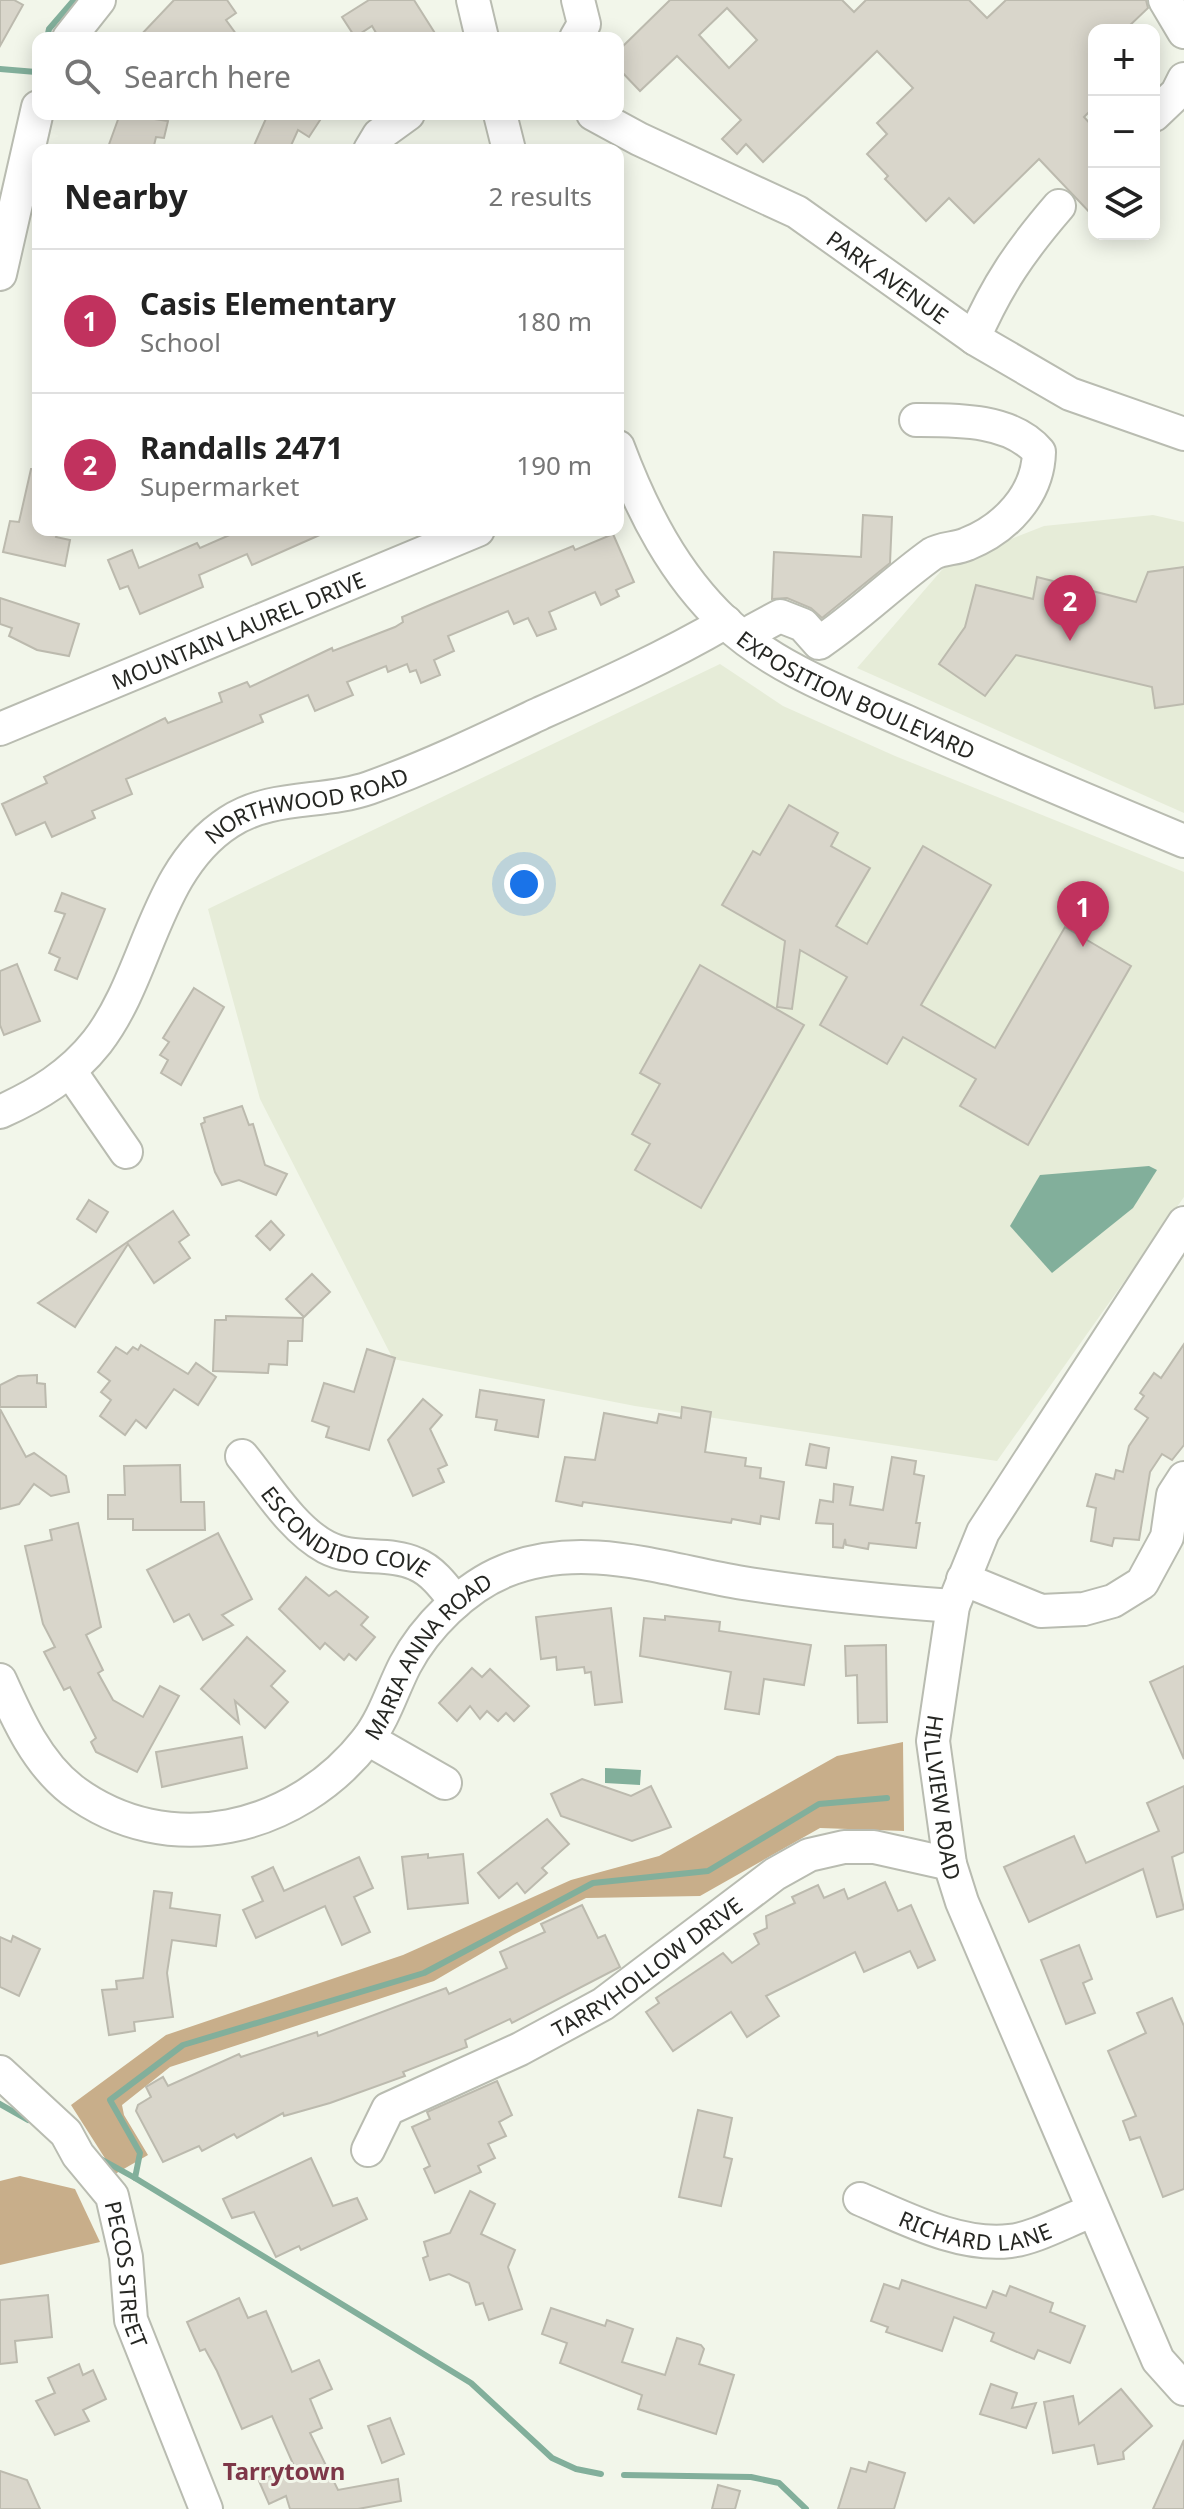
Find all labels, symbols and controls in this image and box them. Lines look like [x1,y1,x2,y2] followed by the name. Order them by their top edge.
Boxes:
[1088,24,1160,240] map controls
[1088,24,1160,96] button: +
[32,32,624,120] search box
[60,54,104,98] icon: search
[124,56,291,97] text: Search here
[1088,96,1160,168] button: −
[1088,168,1160,240] button: layers
[64,173,188,219] text: Nearby
[488,178,592,214] text: 2 results
[821,223,955,330] street label: PARK AVENUE
[140,283,396,324] text: Casis Elementary
[83,303,97,339] text: 1
[516,303,592,339] text: 180 m
[140,324,221,360] text: School
[140,427,343,468] text: Randalls 2471
[83,447,97,483] text: 2
[516,447,592,483] text: 190 m
[140,468,299,504] text: Supermarket
[107,564,370,696] street label: MOUNTAIN LAUREL DRIVE
[1044,575,1096,641] pin: 2
[731,623,980,766] street label: EXPOSITION BOULEVARD
[198,760,413,850] street label: NORTHWOOD ROAD
[504,864,544,904] your location
[1057,881,1109,947] pin: 1
[255,1479,436,1584] street label: ESCONDIDO COVE
[357,1565,497,1745] street label: MARIA ANNA ROAD
[918,1713,969,1884] street label: HILLVIEW ROAD
[546,1889,748,2044] street label: TARRYHOLLOW DRIVE
[99,2198,155,2352] street label: PECOS STREET
[895,2203,1056,2257] street label: RICHARD LANE
[223,2454,345,2487] district label: Tarrytown

